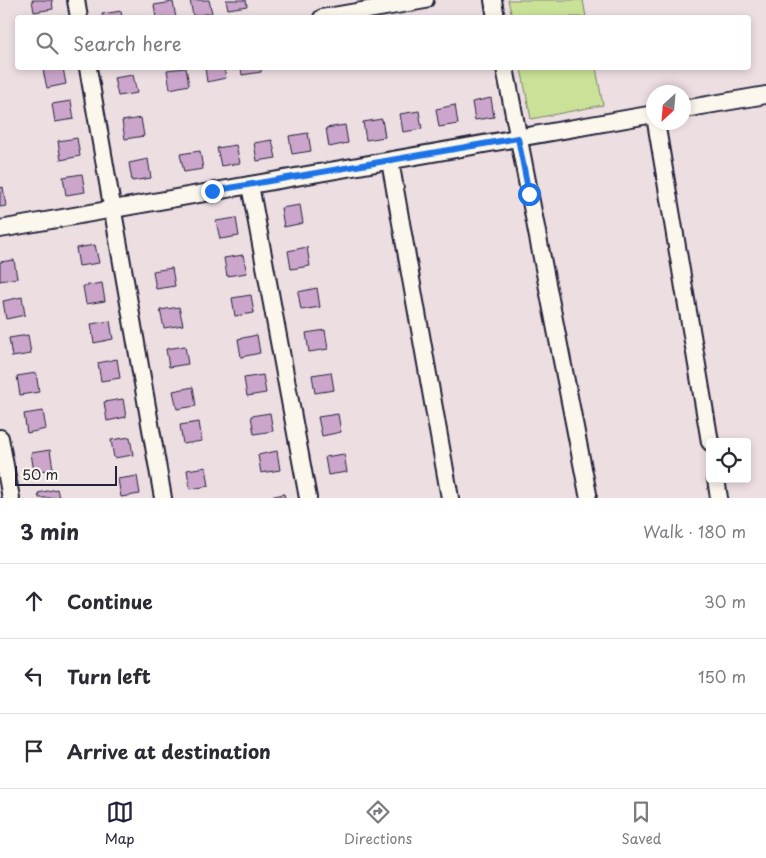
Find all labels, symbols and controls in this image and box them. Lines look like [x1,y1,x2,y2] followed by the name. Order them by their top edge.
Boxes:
[15,15,751,70] search box
[33,29,61,57] icon: search
[73,29,182,57] text: Search here
[646,85,691,130] north arrow
[201,180,224,203] route end
[518,183,541,206] route start
[706,438,751,483] map controls
[706,438,751,483] button: locate
[15,463,118,486] scale bar
[22,464,58,485] text: 50 m
[20,515,79,547] text: 3 min
[643,519,746,543] text: Walk · 180 m
[20,587,48,615] icon: ahead
[67,587,153,615] text: Continue
[704,589,746,613] text: 30 m
[20,662,48,690] icon: left
[67,662,151,690] text: Turn left
[698,664,746,688] text: 150 m
[20,737,48,765] icon: arrive
[67,737,271,765] text: Arrive at destination
[105,798,135,849] tab: Map
[344,798,412,849] tab: Directions
[622,798,661,849] tab: Saved

